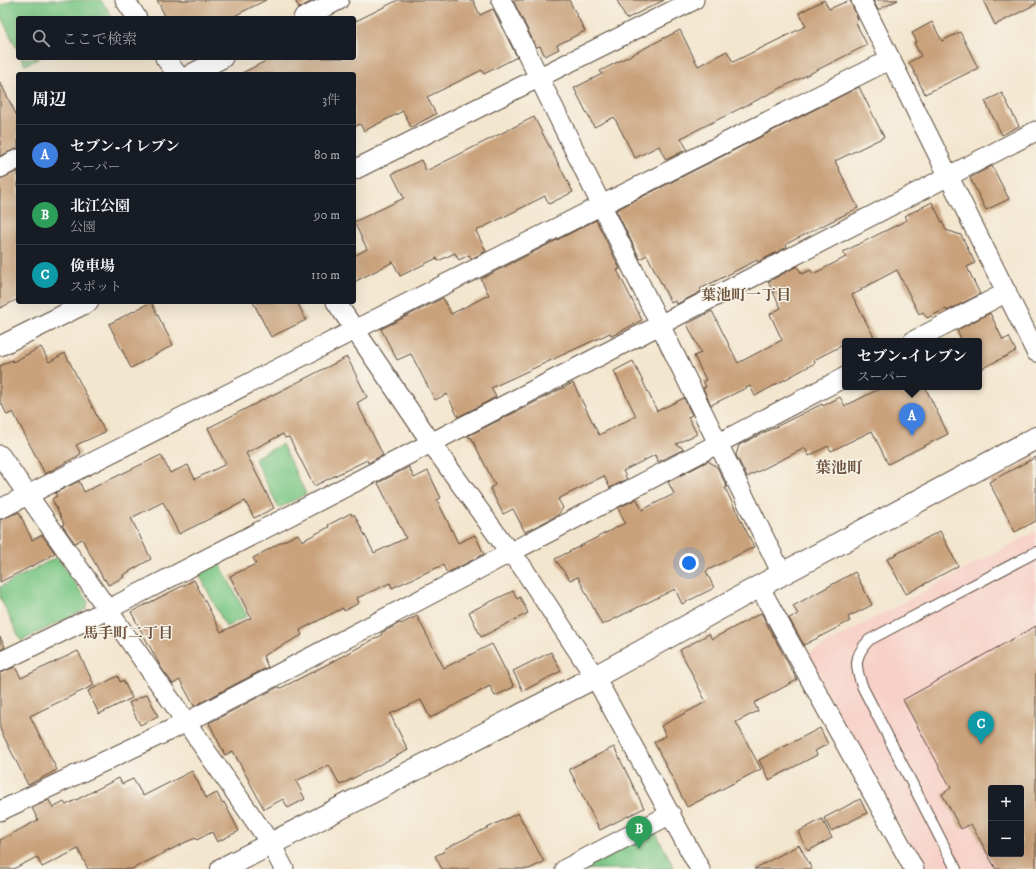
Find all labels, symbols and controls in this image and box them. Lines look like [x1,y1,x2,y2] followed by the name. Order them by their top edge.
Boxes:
[16,16,356,60] search box
[30,27,52,49] icon: search
[62,30,137,49] text: ここで検索
[32,89,66,111] text: 周辺
[322,92,340,108] text: 3件
[70,137,180,156] text: セブン-イレブン
[41,147,49,163] text: A
[314,147,340,163] text: 80 m
[70,159,121,175] text: スーパー
[70,197,130,216] text: 北江公園
[41,207,49,223] text: B
[314,207,340,223] text: 90 m
[70,219,96,235] text: 公園
[70,257,115,276] text: 倹車場
[41,267,49,283] text: C
[311,267,340,283] text: 110 m
[70,279,122,295] text: スポット
[701,286,791,305] district label: 葉池町一丁目
[842,338,982,390] popup
[857,347,967,366] text: セブン-イレブン
[857,369,908,385] text: スーパー
[899,403,925,436] pin: A
[815,458,863,478] district label: 葉池町
[679,553,699,573] your location
[83,624,173,643] district label: 馬手町二丁目
[968,711,994,744] pin: C
[988,785,1024,857] map controls
[988,785,1024,821] button: +
[626,816,652,849] pin: B
[988,821,1024,857] button: −

